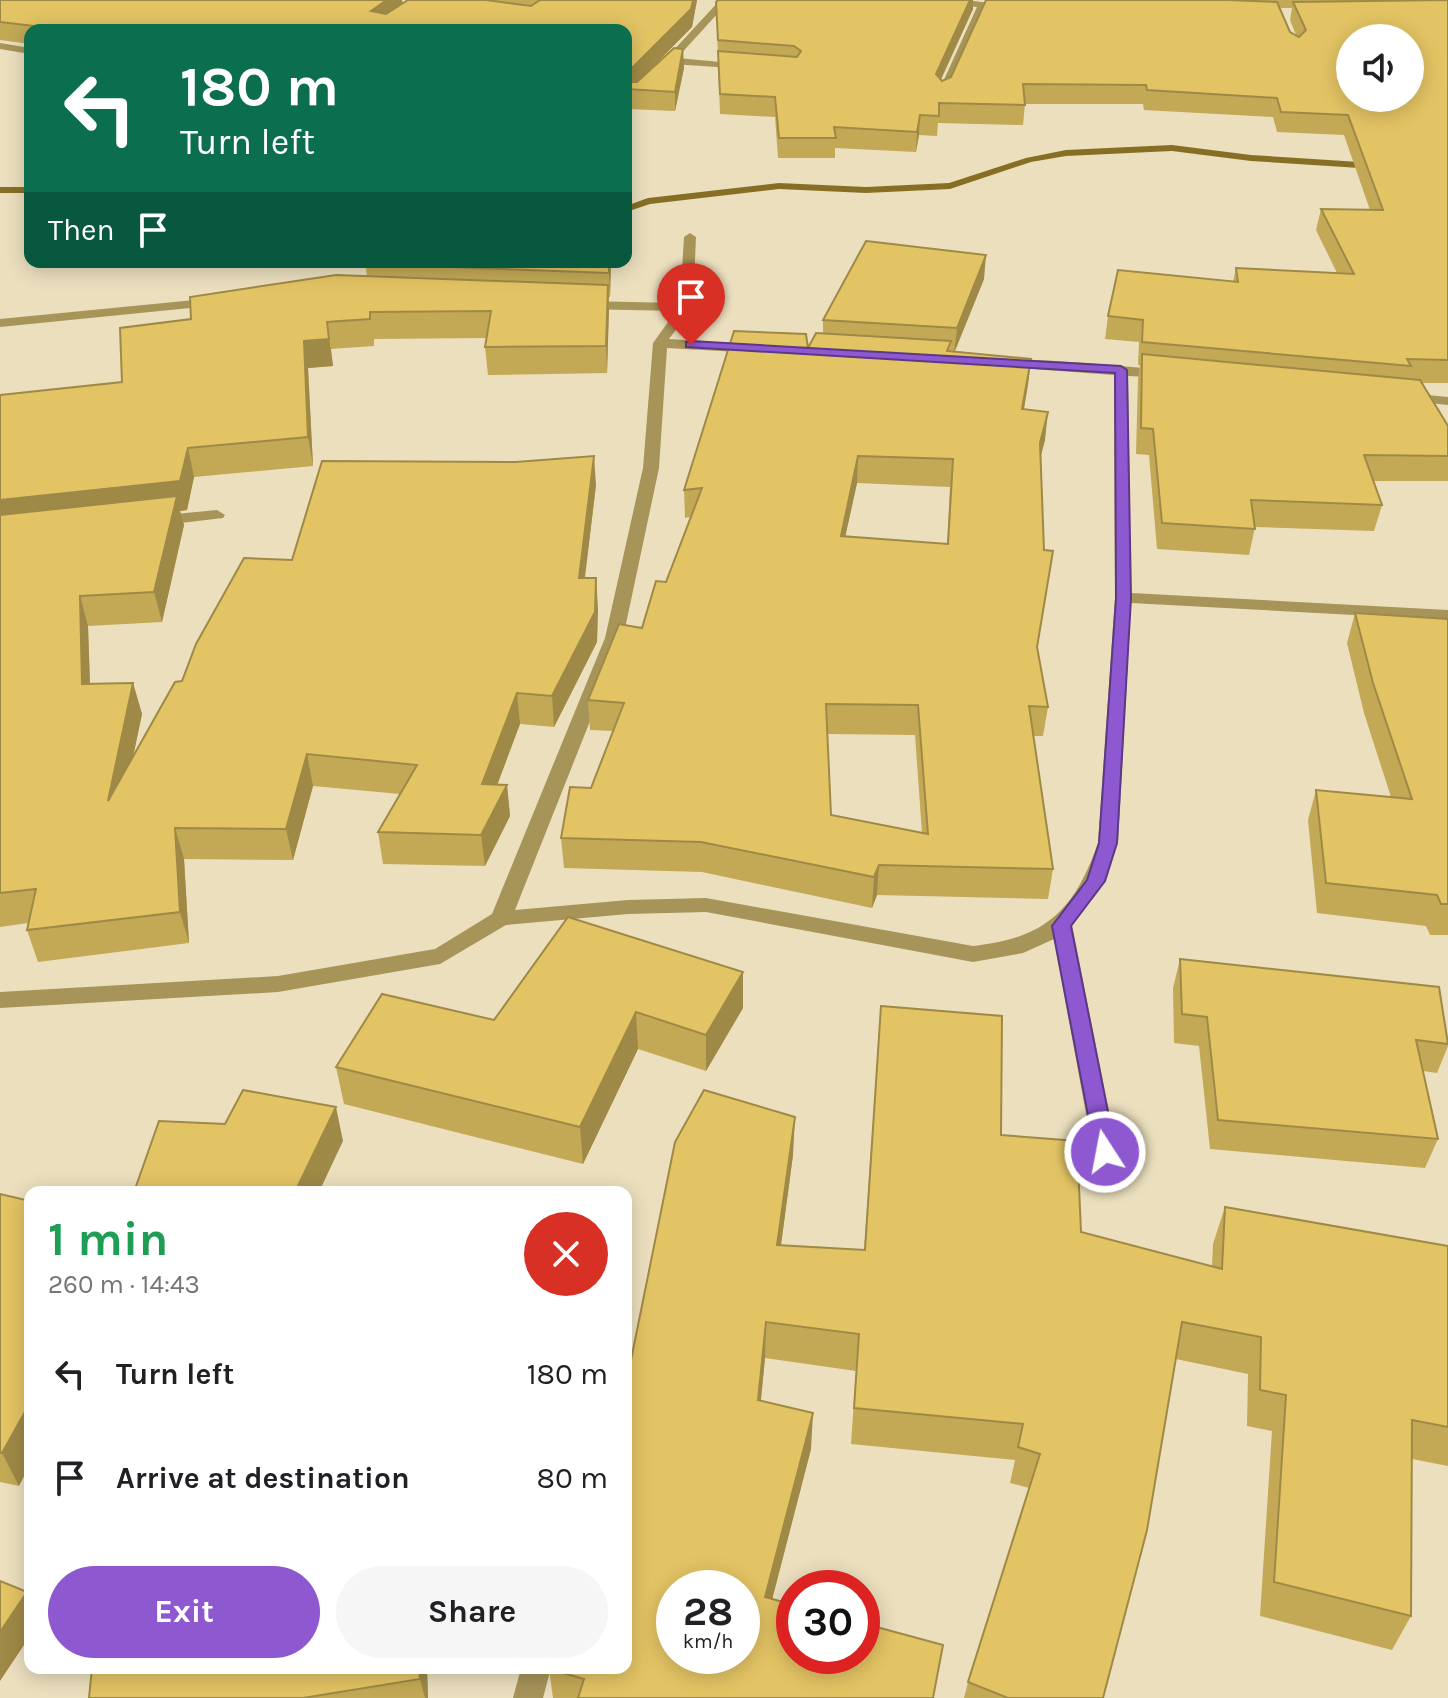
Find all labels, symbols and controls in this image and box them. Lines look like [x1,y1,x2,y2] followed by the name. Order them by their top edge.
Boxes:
[1336,24,1424,112] map controls
[1336,24,1424,112] button: sound
[180,54,339,119] text: 180 m
[48,56,152,160] icon: left
[180,121,315,163] text: Turn left
[131,208,175,252] icon: arrive
[48,212,115,248] text: Then
[657,263,725,345] pin
[669,275,713,319] icon: arrive
[1063,1110,1147,1194] position arrow
[48,1211,168,1267] text: 1 min
[524,1212,608,1296] button: close
[48,1269,200,1300] text: 260 m · 14:43
[48,1352,92,1396] icon: left
[116,1356,234,1392] text: Turn left
[527,1356,608,1392] text: 180 m
[48,1456,92,1500] icon: arrive
[116,1460,410,1496] text: Arrive at destination
[537,1460,608,1496] text: 80 m
[48,1566,320,1658] button: Exit
[336,1566,608,1658] button: Share
[776,1570,880,1674] speed limit sign: 30
[683,1588,733,1635] text: 28
[683,1630,733,1653] text: km/h

